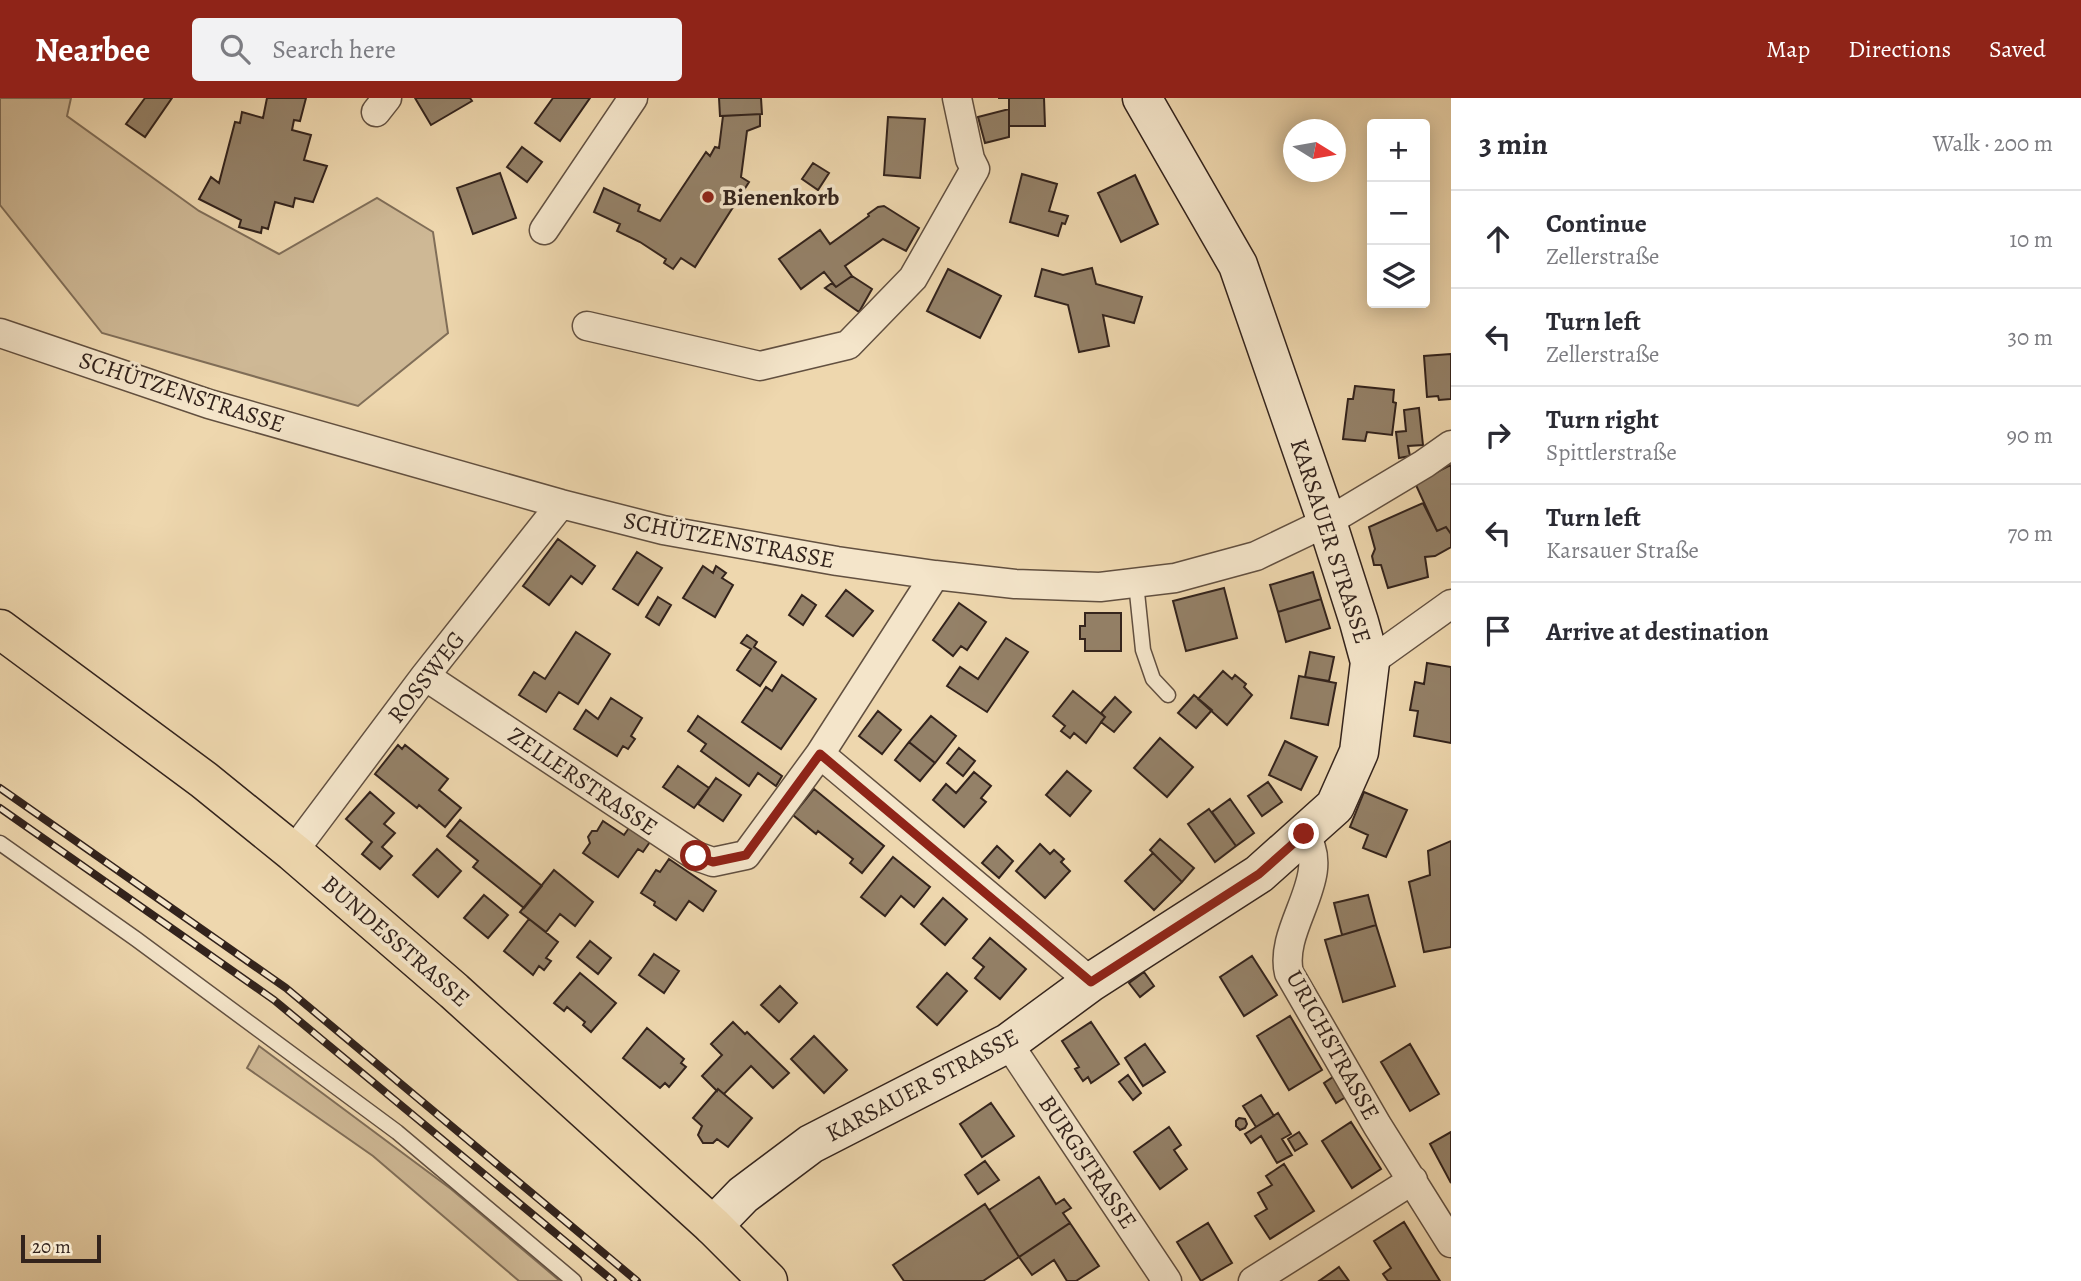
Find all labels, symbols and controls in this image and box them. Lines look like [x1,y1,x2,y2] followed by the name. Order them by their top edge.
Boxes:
[192,18,682,81] search box
[35,27,150,72] text: Nearbee
[216,30,254,68] icon: search
[272,32,396,67] text: Search here
[1766,33,1810,65] text: Map
[1848,33,1951,65] text: Directions
[1989,33,2046,65] text: Saved
[1283,119,1346,182] north arrow
[1367,119,1430,308] map controls
[1367,119,1430,182] button: +
[1479,124,1548,164] text: 3 min
[1933,128,2053,159] text: Walk · 200 m
[722,181,839,213] place label: Bienenkorb
[1367,182,1430,245] button: −
[700,189,716,205] marker: Bienenkorb
[1546,206,1647,241] text: Continue
[1479,220,1517,258] icon: ahead
[2009,224,2053,255] text: 10 m
[1546,241,1659,272] text: Zellerstraße
[1367,245,1430,308] button: layers
[1546,304,1641,339] text: Turn left
[1479,318,1517,356] icon: left
[2007,322,2053,353] text: 30 m
[1546,339,1659,370] text: Zellerstraße
[75,344,289,440] street label: SCHÜTZENSTRASSE
[1546,402,1659,437] text: Turn right
[1479,416,1517,454] icon: right
[2007,420,2053,451] text: 90 m
[1283,434,1379,648] street label: KARSAUER STRASSE
[1546,437,1677,468] text: Spittlerstraße
[1546,500,1641,535] text: Turn left
[621,504,837,576] street label: SCHÜTZENSTRASSE
[1479,514,1517,552] icon: left
[2007,518,2053,549] text: 70 m
[1546,535,1699,566] text: Karsauer Straße
[1479,612,1517,650] icon: arrive
[1546,614,1769,649] text: Arrive at destination
[380,624,472,730] street label: ROSSWEG
[502,719,664,843] street label: ZELLERSTRASSE
[1288,818,1319,849] route end
[680,840,711,871] route start
[315,868,477,1014] street label: BUNDESSTRASSE
[1279,964,1387,1126] street label: URICHSTRASSE
[820,1021,1024,1149] street label: KARSAUER STRASSE
[1031,1089,1145,1235] street label: BURGSTRASSE
[21,1232,102,1264] scale bar
[32,1234,71,1260] text: 20 m

